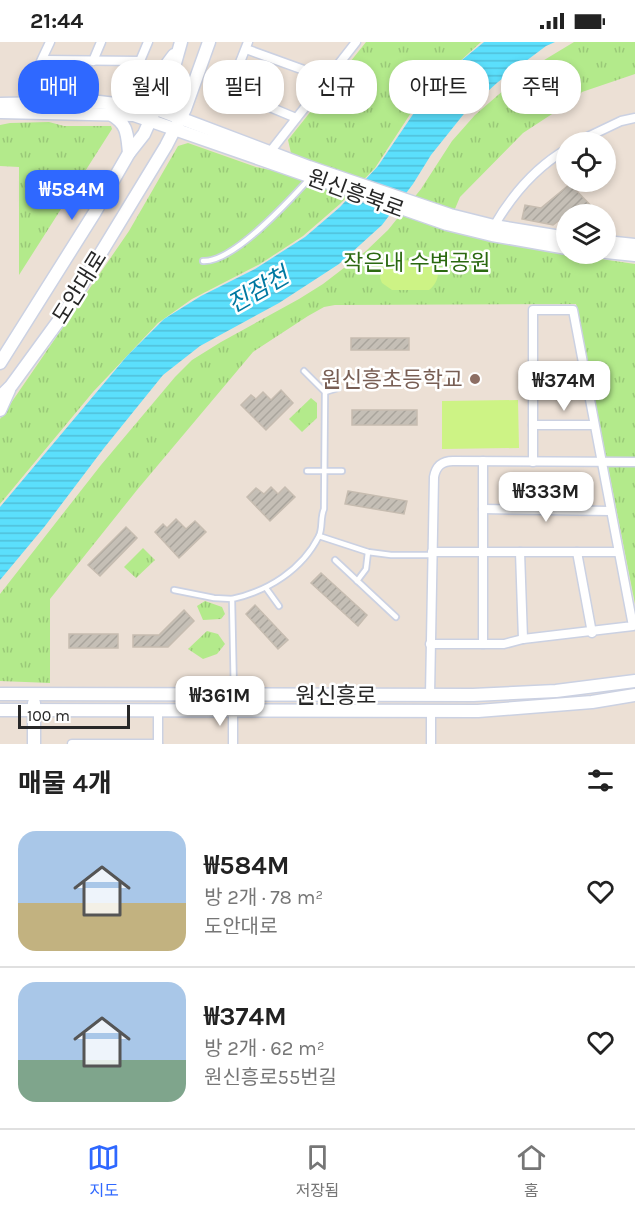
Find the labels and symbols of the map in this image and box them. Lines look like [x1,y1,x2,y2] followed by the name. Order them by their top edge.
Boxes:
[304,164,408,223] street label: 원신흥북로
[30,170,114,221] pin: ₩584M
[47,246,112,329] street label: 도안대로
[344,250,490,276] park label: 작은내 수변공원
[222,260,296,319] water label: 진잠천
[522,361,606,412] pin: ₩374M
[321,367,463,393] place label: 원신흥초등학교
[468,372,482,386] marker: 원신흥초등학교
[504,472,588,523] pin: ₩333M
[178,676,262,727] pin: ₩361M
[296,683,376,709] street label: 원신흥로
[18,702,130,730] scale bar

